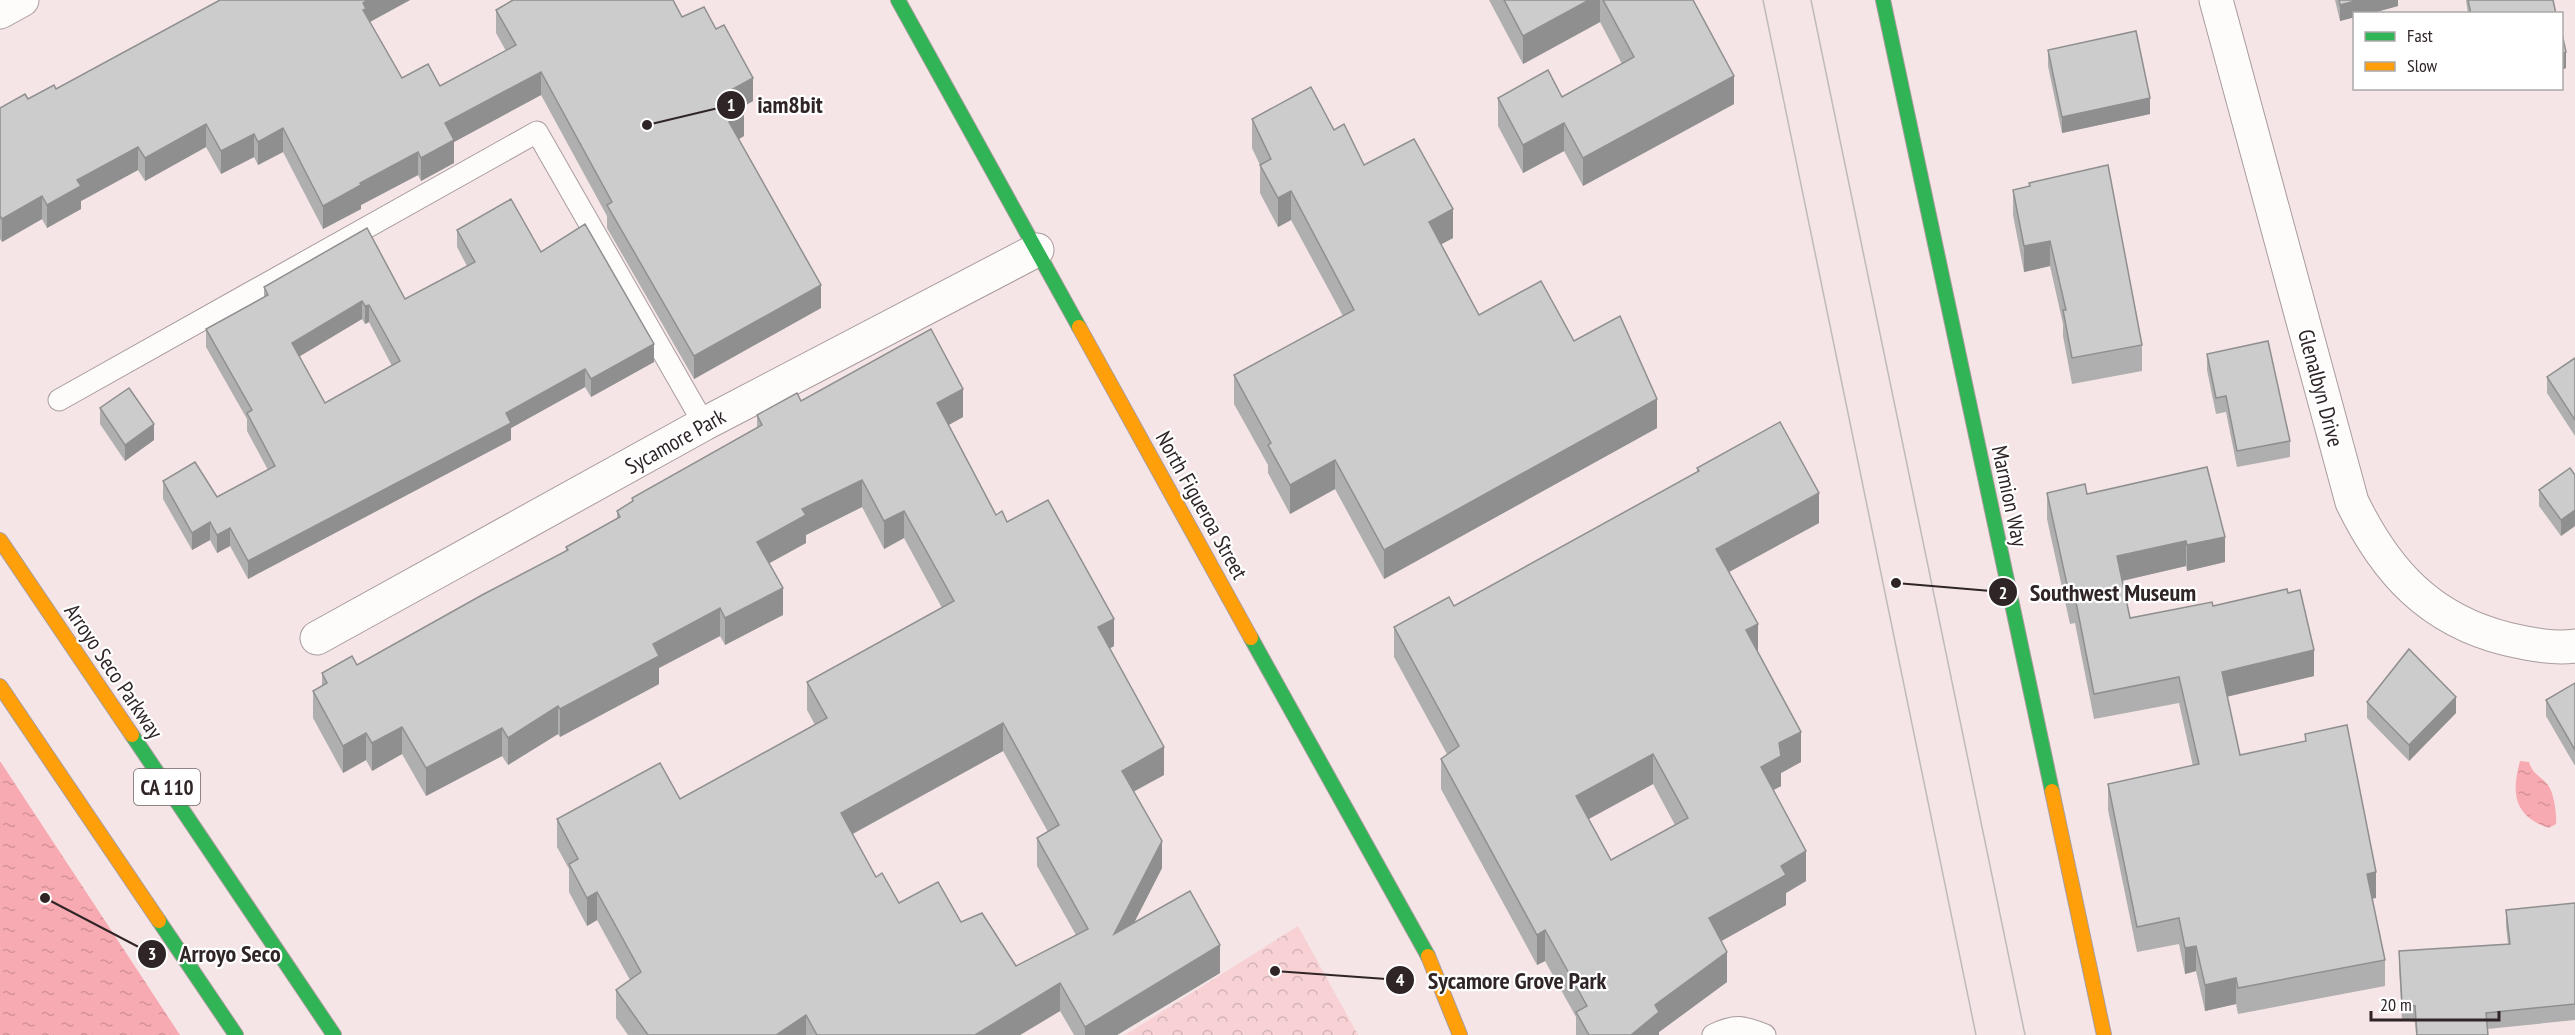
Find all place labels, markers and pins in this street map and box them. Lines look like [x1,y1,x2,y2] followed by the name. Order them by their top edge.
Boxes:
[716,84,835,126] callout: iam8bit
[1988,571,2208,613] callout: Southwest Museum
[137,933,292,975] callout: Arroyo Seco
[1385,959,1618,1001] callout: Sycamore Grove Park

